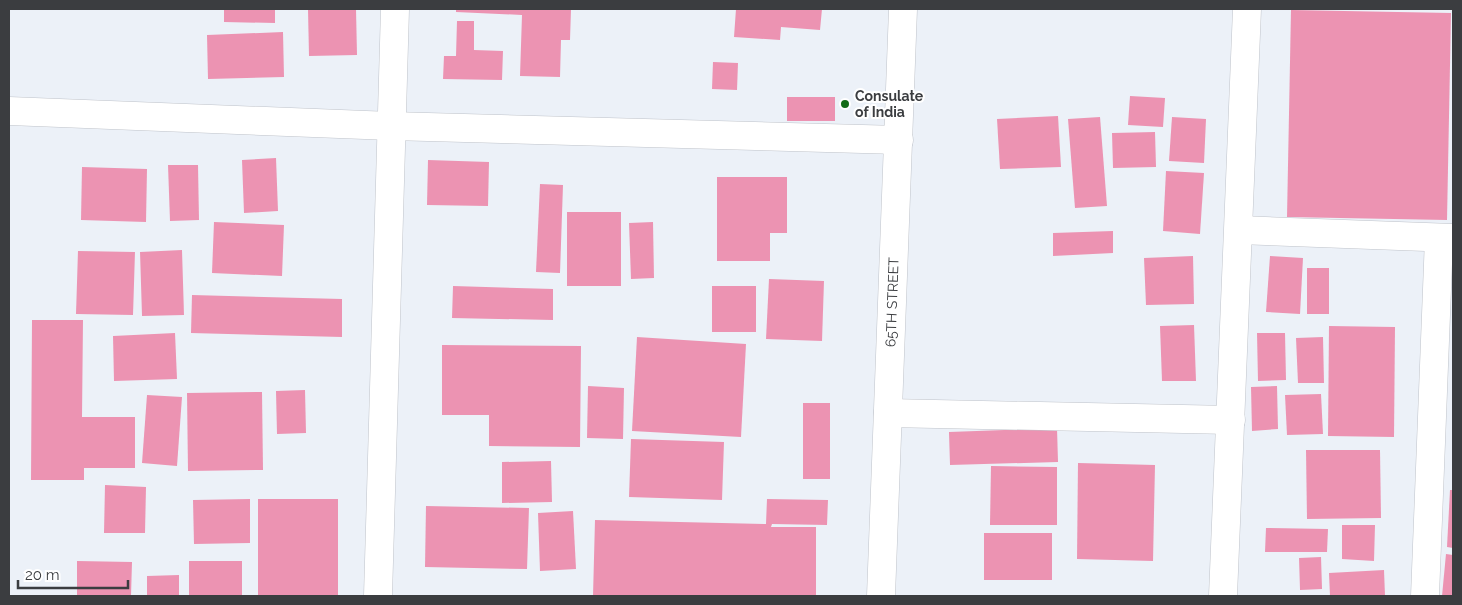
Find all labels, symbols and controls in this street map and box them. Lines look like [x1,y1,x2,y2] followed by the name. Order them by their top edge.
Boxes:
[855,88,924,120] place label: Consulate of India
[839,98,851,110] marker: Consulate of India
[882,257,902,347] street label: 65TH STREET
[18,558,128,590] scale bar
[25,566,60,584] text: 20 m

